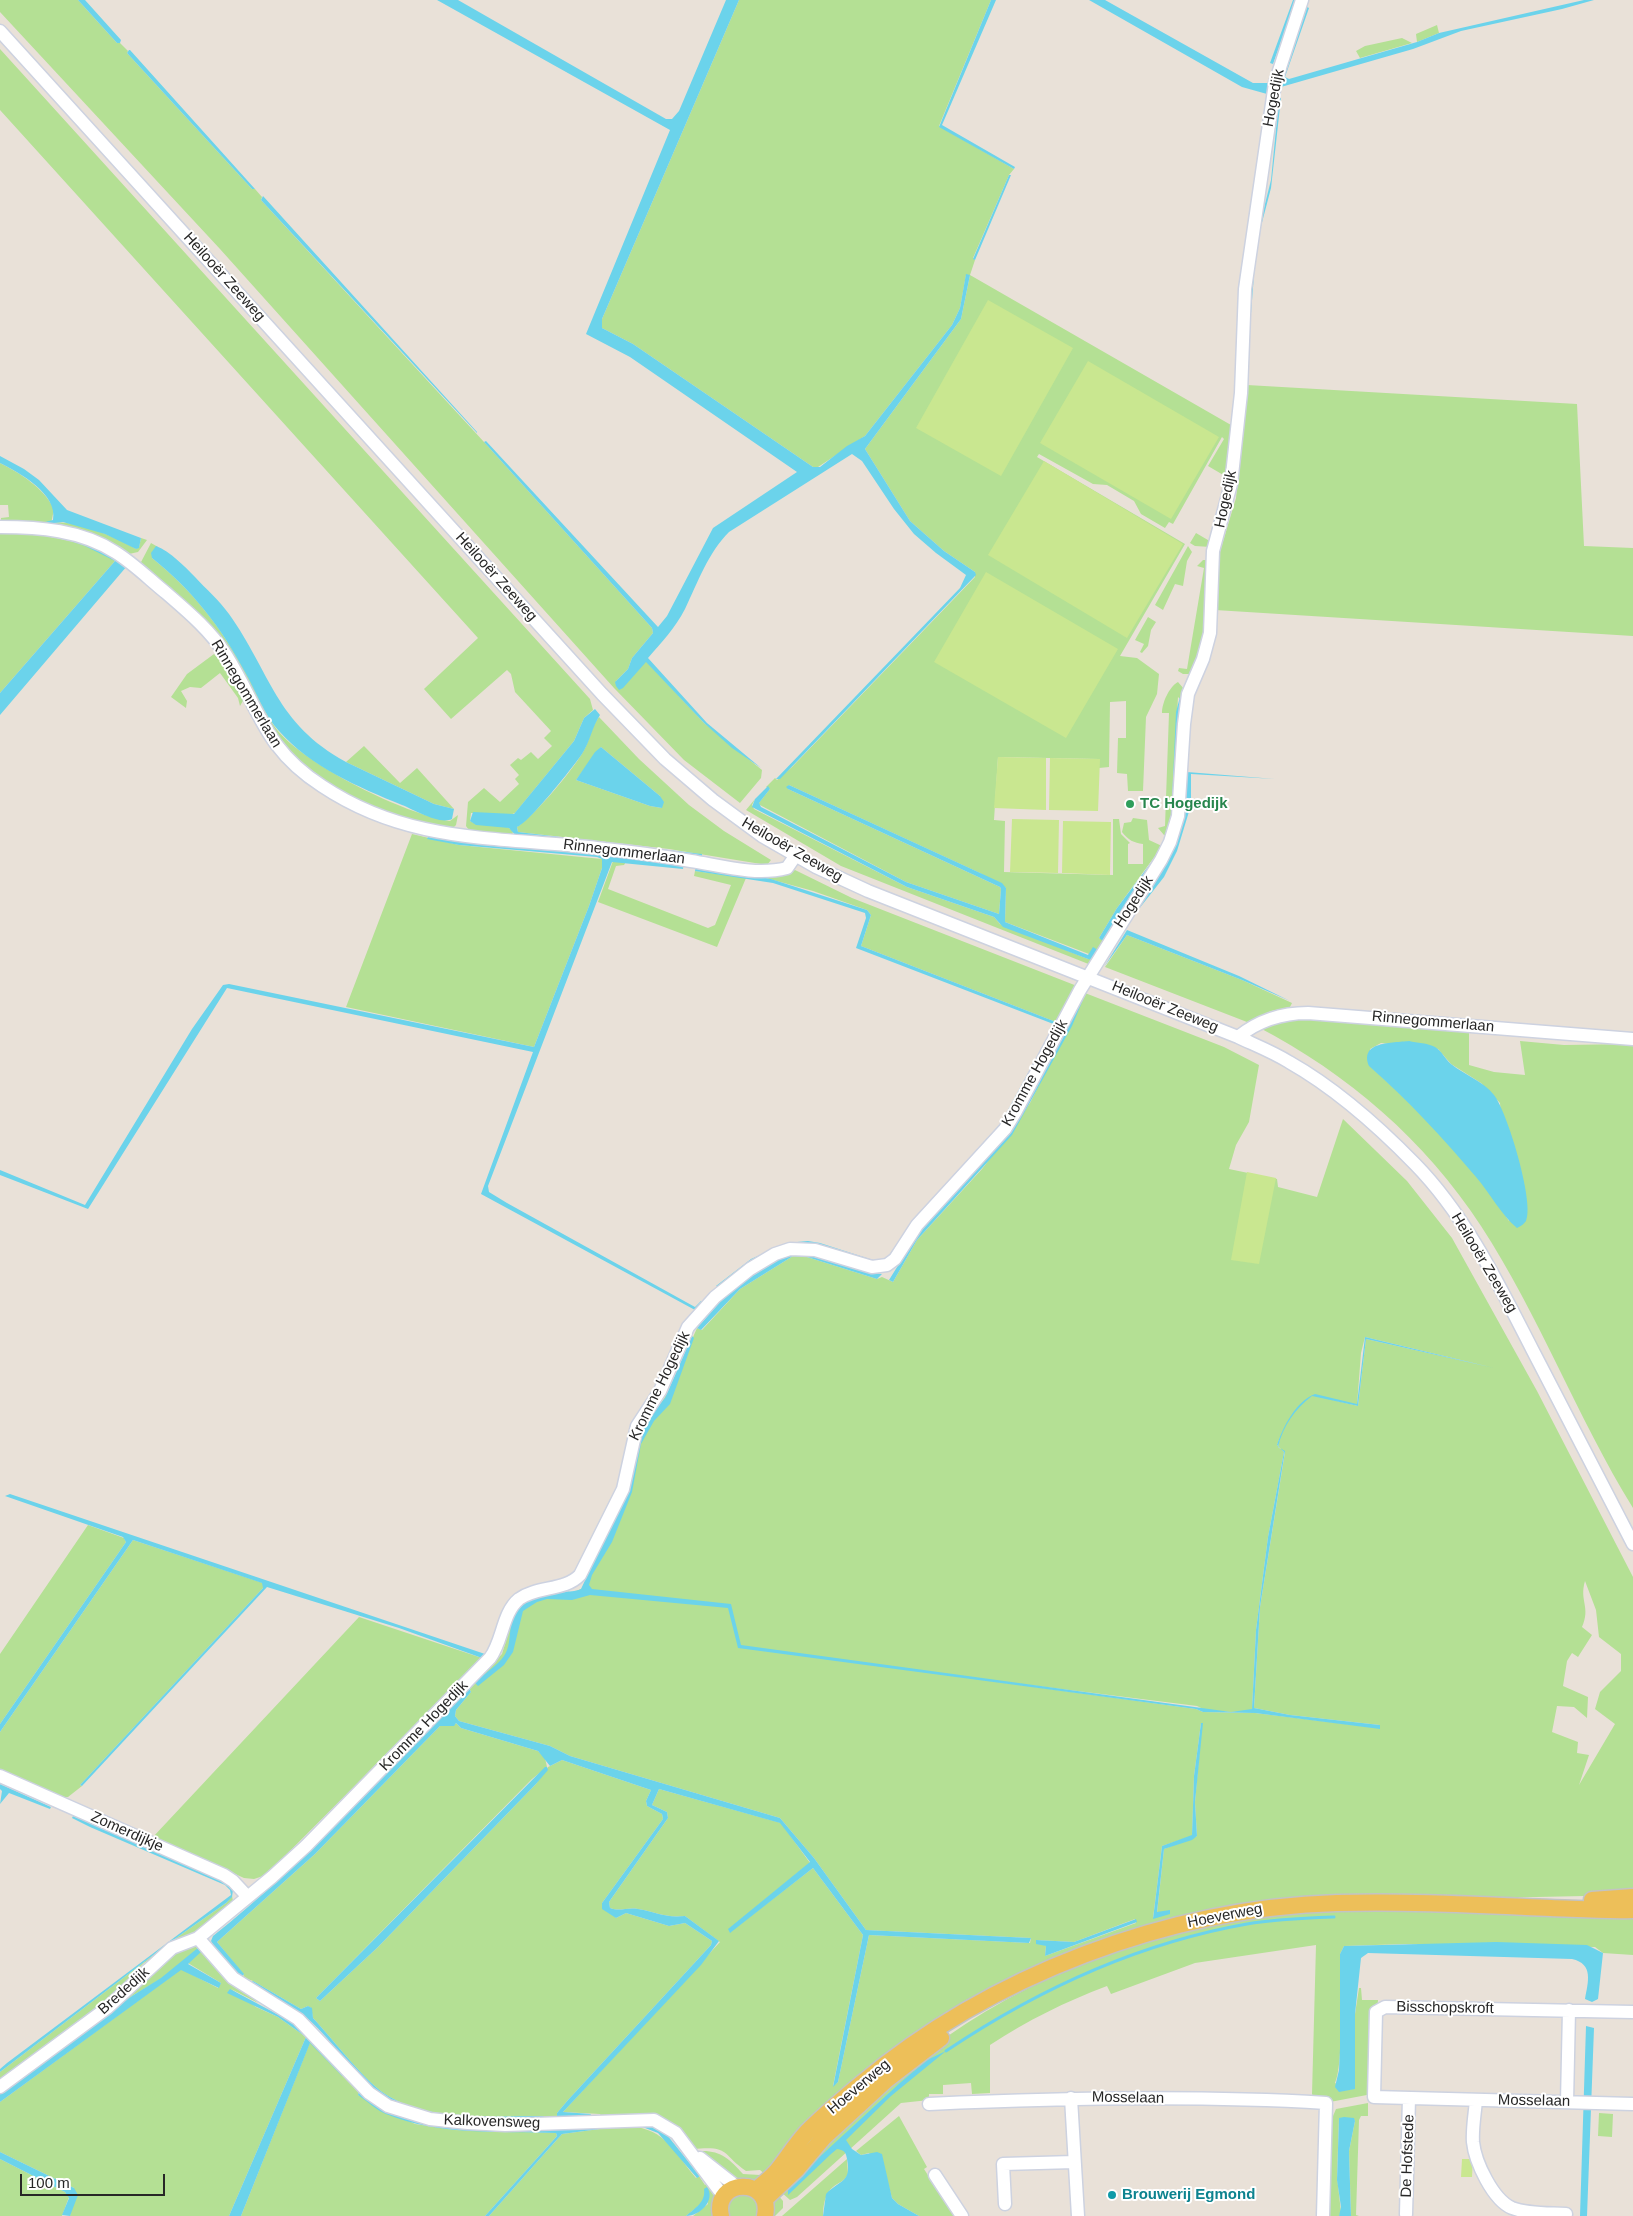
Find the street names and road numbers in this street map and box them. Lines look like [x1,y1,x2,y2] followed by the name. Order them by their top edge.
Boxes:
[1260,68,1288,128] street label: Hogedijk
[179,229,269,325] street label: Heilooër Zeeweg
[1211,469,1241,529] street label: Hogedijk
[451,529,541,625] street label: Heilooër Zeeweg
[207,637,285,751] street label: Rinnegommerlaan
[738,814,846,886] street label: Heilooër Zeeweg
[562,836,686,868] street label: Rinnegommerlaan
[1111,873,1157,931] street label: Hogedijk
[1109,977,1221,1037] street label: Heilooër Zeeweg
[1371,1008,1495,1036] street label: Rinnegommerlaan
[998,1017,1072,1129] street label: Kromme Hogedijk
[1447,1210,1521,1316] street label: Heilooër Zeeweg
[626,1328,694,1444] street label: Kromme Hogedijk
[376,1677,472,1775] street label: Kromme Hogedijk
[88,1808,166,1856] street label: Zomerdijkje
[1186,1900,1264,1932] street label: Hoeverweg
[95,1963,153,2019] street label: Brededijk
[1396,1998,1494,2018] street label: Bisschopskroft
[824,2056,894,2118] street label: Hoeverweg
[1092,2088,1164,2108] street label: Mosselaan
[1498,2091,1570,2111] street label: Mosselaan
[443,2111,541,2133] street label: Kalkovensweg
[1398,2114,1418,2198] street label: De Hofstede

